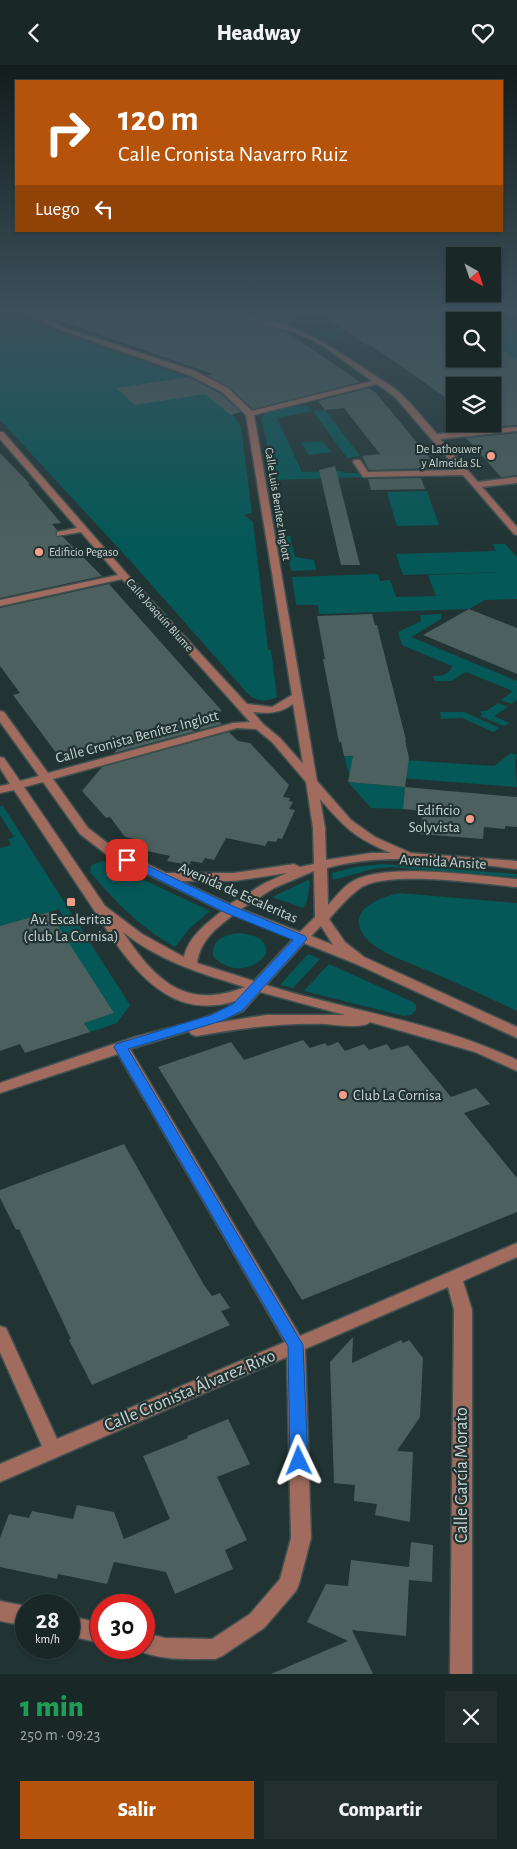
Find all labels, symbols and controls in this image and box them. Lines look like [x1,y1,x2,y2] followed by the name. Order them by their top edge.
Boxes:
[20,19,48,47] icon: back
[469,19,497,47] icon: heart
[216,22,301,44] text: Headway
[35,100,100,165] icon: right
[118,102,199,137] text: 120 m
[118,143,348,165] text: Calle Cronista Navarro Ruiz
[90,195,118,223] icon: left
[35,200,80,219] text: Luego
[446,247,501,303] north arrow
[446,247,501,432] map controls
[446,312,501,367] button: search
[446,377,501,432] button: layers
[416,443,481,470] place label: De Lathouwer y Almeida SL
[263,447,293,562] street label: Calle Luis Benítez Inglott
[485,450,497,462] marker: De Lathouwer y Almeida SL
[33,546,45,558] marker: Edificio Pegaso
[49,546,118,558] place label: Edificio Pegaso
[124,576,196,654] street label: Calle Joaquín Blume
[54,708,220,766] street label: Calle Cronista Benítez Inglott
[409,803,460,835] place label: Edificio Solyvista
[464,813,476,825] marker: Edificio Solyvista
[106,839,148,881] pin
[113,846,141,874] icon: arrive
[399,852,487,872] street label: Avenida Ansite
[176,860,300,926] street label: Avenida de Escaleritas
[65,896,77,908] marker: Av. Escaleritas (club La Cornisa)
[23,912,119,944] place label: Av. Escaleritas (club La Cornisa)
[353,1088,441,1103] place label: Club La Cornisa
[337,1089,349,1101] marker: Club La Cornisa
[101,1344,278,1435] street label: Calle Cronista Álvarez Rixo
[453,1407,471,1543] street label: Calle García Morato
[272,1434,324,1486] position arrow
[90,1594,155,1659] speed limit sign: 30
[35,1608,60,1633] text: 28
[35,1633,60,1645] text: km/h
[445,1691,497,1743] button: close
[20,1692,84,1722] text: 1 min
[20,1727,100,1743] text: 250 m · 09:23
[20,1781,254,1839] button: Salir
[264,1781,497,1839] button: Compartir

